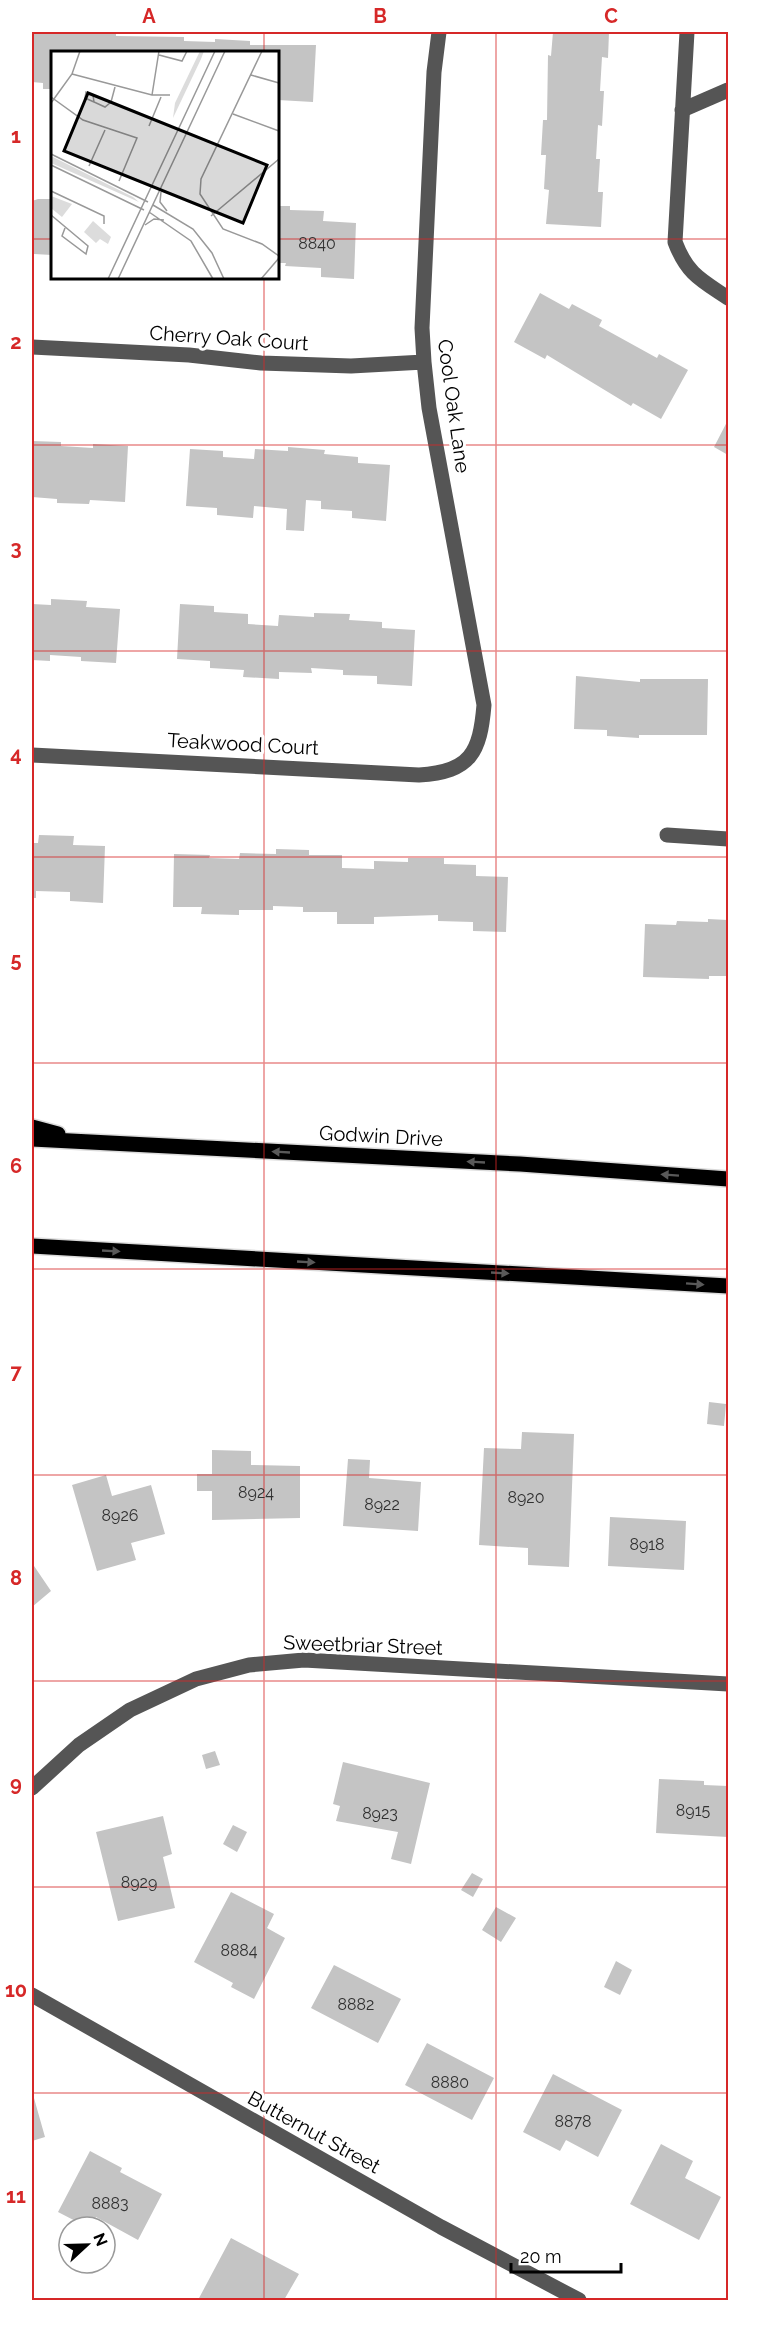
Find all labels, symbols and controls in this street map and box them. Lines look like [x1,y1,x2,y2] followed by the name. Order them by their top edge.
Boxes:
[142,4,156,28] text: A
[373,4,387,28] text: B
[604,4,618,28] text: C
[51,51,279,279] inset map
[11,124,21,148] text: 1
[298,234,336,253] house number: 8840
[149,320,310,356] street label: Cherry Oak Court
[10,330,22,354] text: 2
[433,338,475,475] street label: Cool Oak Lane
[10,536,22,560] text: 3
[167,728,320,760] street label: Teakwood Court
[10,742,22,766] text: 4
[10,948,22,972] text: 5
[319,1121,444,1151] street label: Godwin Drive
[271,1148,290,1157] one-way arrow
[10,1154,22,1178] text: 6
[466,1157,485,1166] one-way arrow
[661,1170,680,1179] one-way arrow
[101,1246,120,1256] one-way arrow
[296,1257,315,1266] one-way arrow
[491,1268,510,1277] one-way arrow
[685,1279,704,1288] one-way arrow
[10,1360,22,1384] text: 7
[238,1483,274,1502] house number: 8924
[508,1488,545,1507] house number: 8920
[364,1495,400,1514] house number: 8922
[102,1506,138,1525] house number: 8926
[629,1535,665,1554] house number: 8918
[10,1566,22,1590] text: 8
[283,1630,443,1660] street label: Sweetbriar Street
[10,1772,22,1796] text: 9
[676,1801,710,1820] house number: 8915
[362,1804,398,1823] house number: 8923
[121,1873,157,1892] house number: 8929
[220,1941,258,1960] house number: 8884
[5,1978,27,2002] text: 10
[338,1995,374,2014] house number: 8882
[431,2073,469,2092] house number: 8880
[243,2086,385,2179] street label: Butternut Street
[554,2112,592,2131] house number: 8878
[6,2184,26,2208] text: 11
[91,2194,129,2213] house number: 8883
[57,2215,117,2275] north arrow
[89,2230,112,2249] text: N
[511,2236,620,2274] scale bar
[520,2246,562,2267] text: 20 m

